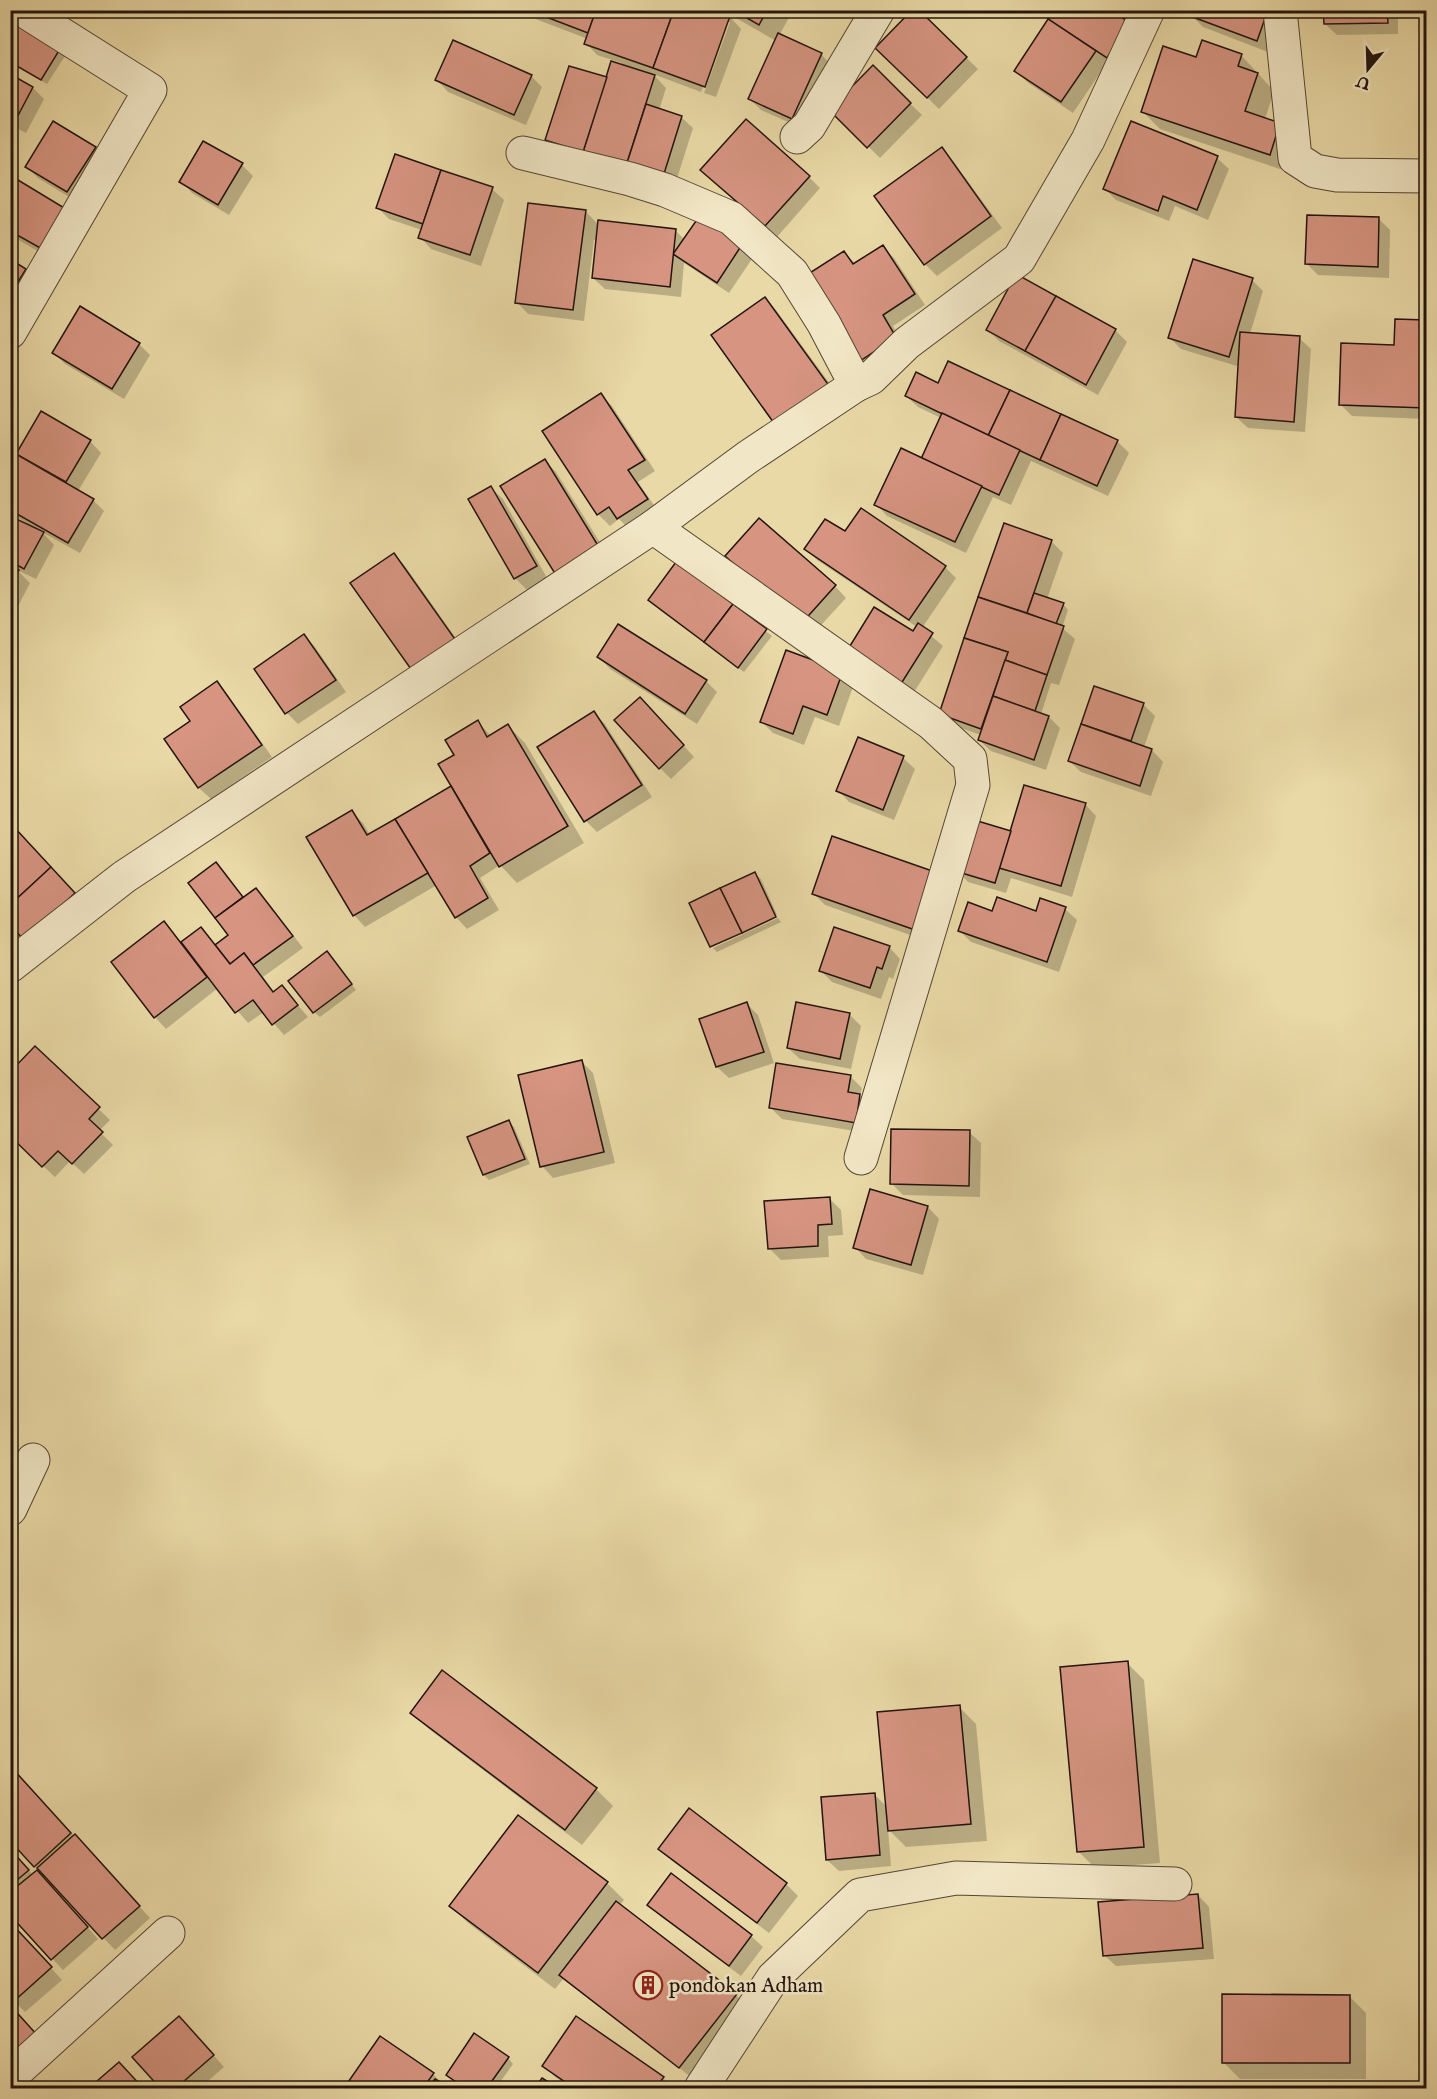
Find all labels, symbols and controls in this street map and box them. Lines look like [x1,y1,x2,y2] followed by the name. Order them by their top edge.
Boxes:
[1338,39,1398,99] north arrow
[1354,69,1374,93] text: U
[632,1969,664,2001] building icon: pondokan Adham
[669,1973,823,2000] place label: pondokan Adham

